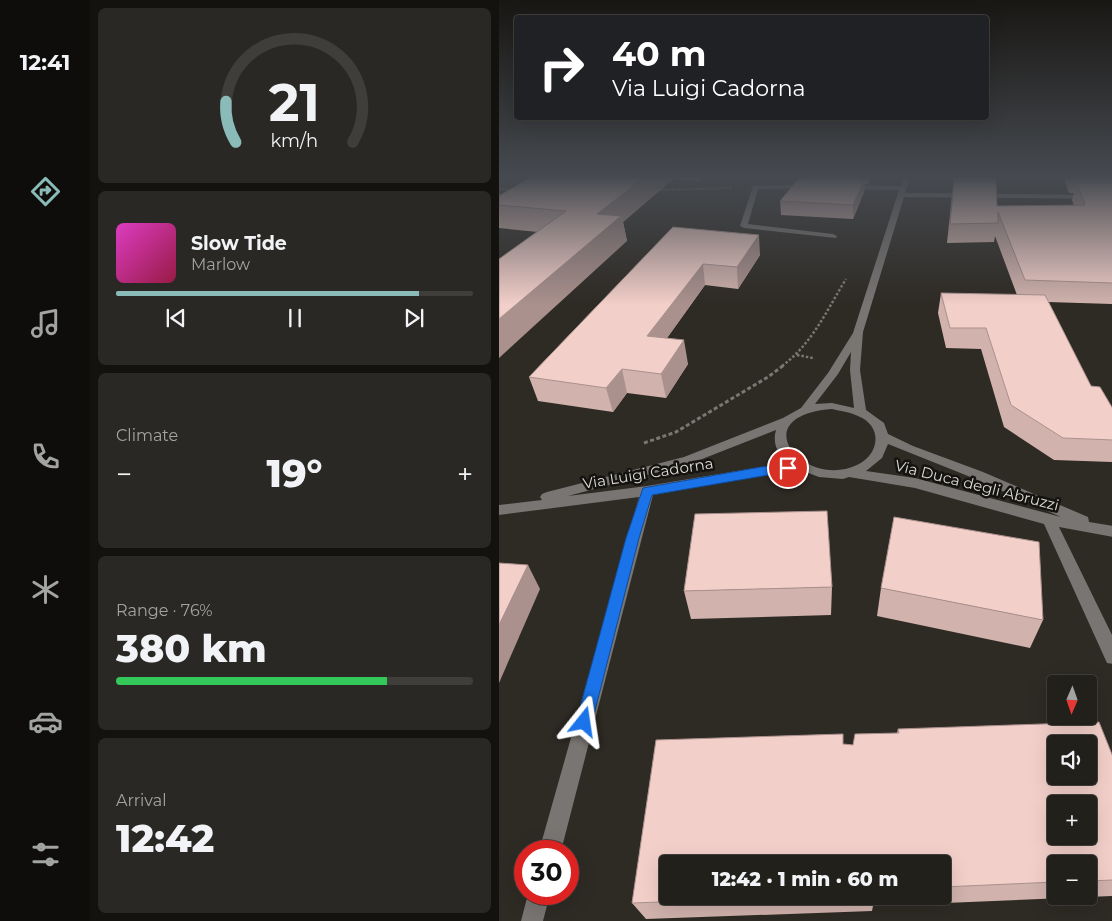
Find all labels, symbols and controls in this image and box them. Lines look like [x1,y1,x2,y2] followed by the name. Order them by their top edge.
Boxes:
[612,32,707,75] text: 40 m
[529,35,594,100] icon: right
[20,49,70,76] text: 12:41
[269,71,320,134] text: 21
[612,75,806,102] text: Via Luigi Cadorna
[271,130,318,151] text: km/h
[28,174,63,209] icon: directions
[191,232,287,255] text: Slow Tide
[191,255,250,274] text: Marlow
[162,304,190,332] icon: previous
[281,304,309,332] icon: pause
[400,304,428,332] icon: next
[28,306,63,341] icon: music
[116,426,178,445] text: Climate
[28,439,63,474] icon: phone
[767,447,809,489] pin
[267,450,322,497] text: 19°
[581,453,715,493] street label: Via Luigi Cadorna
[774,454,802,482] icon: arrive
[893,455,1061,515] street label: Via Duca degli Abruzzi
[116,457,132,491] text: −
[457,457,473,491] text: +
[28,572,63,607] icon: climate
[116,601,213,620] text: Range · 76%
[116,625,267,672] text: 380 km
[1047,675,1097,725] north arrow
[1047,675,1097,905] map controls
[557,695,609,747] position arrow
[28,704,63,739] icon: car
[1047,735,1097,785] button: sound
[116,791,166,810] text: Arrival
[1047,795,1097,845] button: +
[116,815,214,862] text: 12:42
[28,837,63,872] icon: filters
[514,840,579,905] speed limit sign: 30
[1047,855,1097,905] button: −
[712,868,898,891] text: 12:42 · 1 min · 60 m

